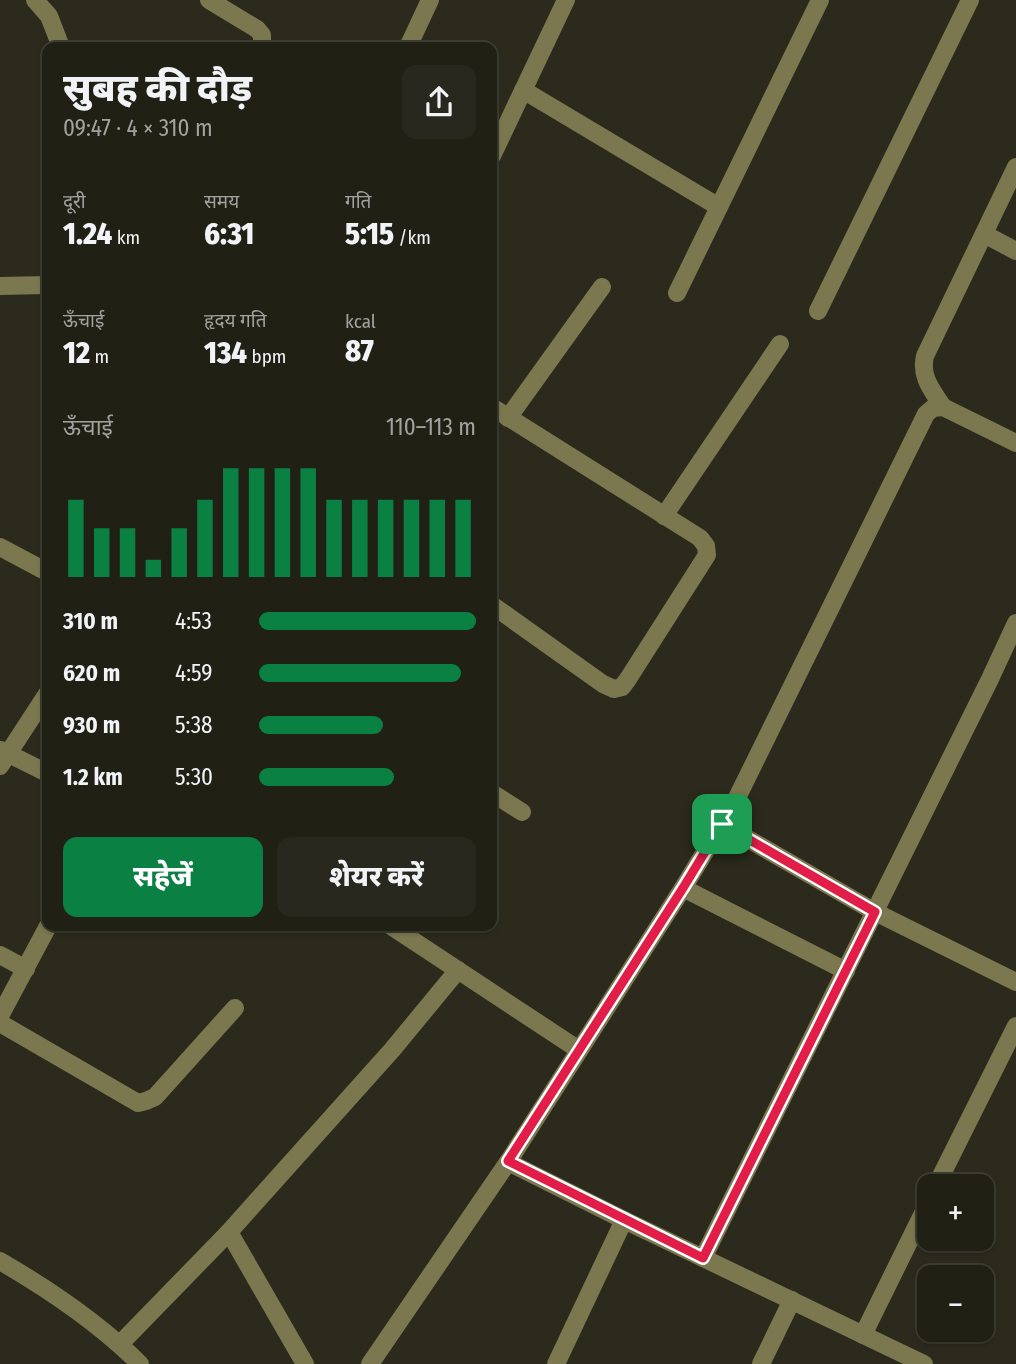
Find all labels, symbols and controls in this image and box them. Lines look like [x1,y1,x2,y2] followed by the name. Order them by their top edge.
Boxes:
[63,65,252,111] text: सुबह की दौड़
[402,65,476,139] button: share
[63,114,213,142] text: 09:47 · 4 × 310 m
[63,190,86,213] text: दूरी
[204,190,239,213] text: समय
[345,190,371,213] text: गति
[63,216,112,252] text: 1.24
[204,216,254,252] text: 6:31
[345,216,394,252] text: 5:15
[112,226,140,249] text: km
[394,226,431,249] text: /km
[63,309,104,332] text: ऊँचाई
[204,309,266,332] text: हृदय गति
[345,310,376,333] text: kcal
[345,333,374,369] text: 87
[63,335,90,371] text: 12
[204,335,247,371] text: 134
[90,345,109,368] text: m
[247,345,286,368] text: bpm
[63,413,113,441] text: ऊँचाई
[386,413,476,441] text: 110–113 m
[63,607,118,635] text: 310 m
[175,607,212,635] text: 4:53
[63,659,120,687] text: 620 m
[175,659,213,687] text: 4:59
[63,711,120,739] text: 930 m
[175,711,213,739] text: 5:38
[63,763,123,791] text: 1.2 km
[175,763,213,791] text: 5:30
[692,794,752,854] pin
[703,805,741,843] icon: arrive
[63,837,263,917] button: सहेजें
[277,837,476,917] button: शेयर करें
[917,1174,994,1342] map controls
[917,1174,994,1251] button: +
[917,1265,994,1342] button: −

